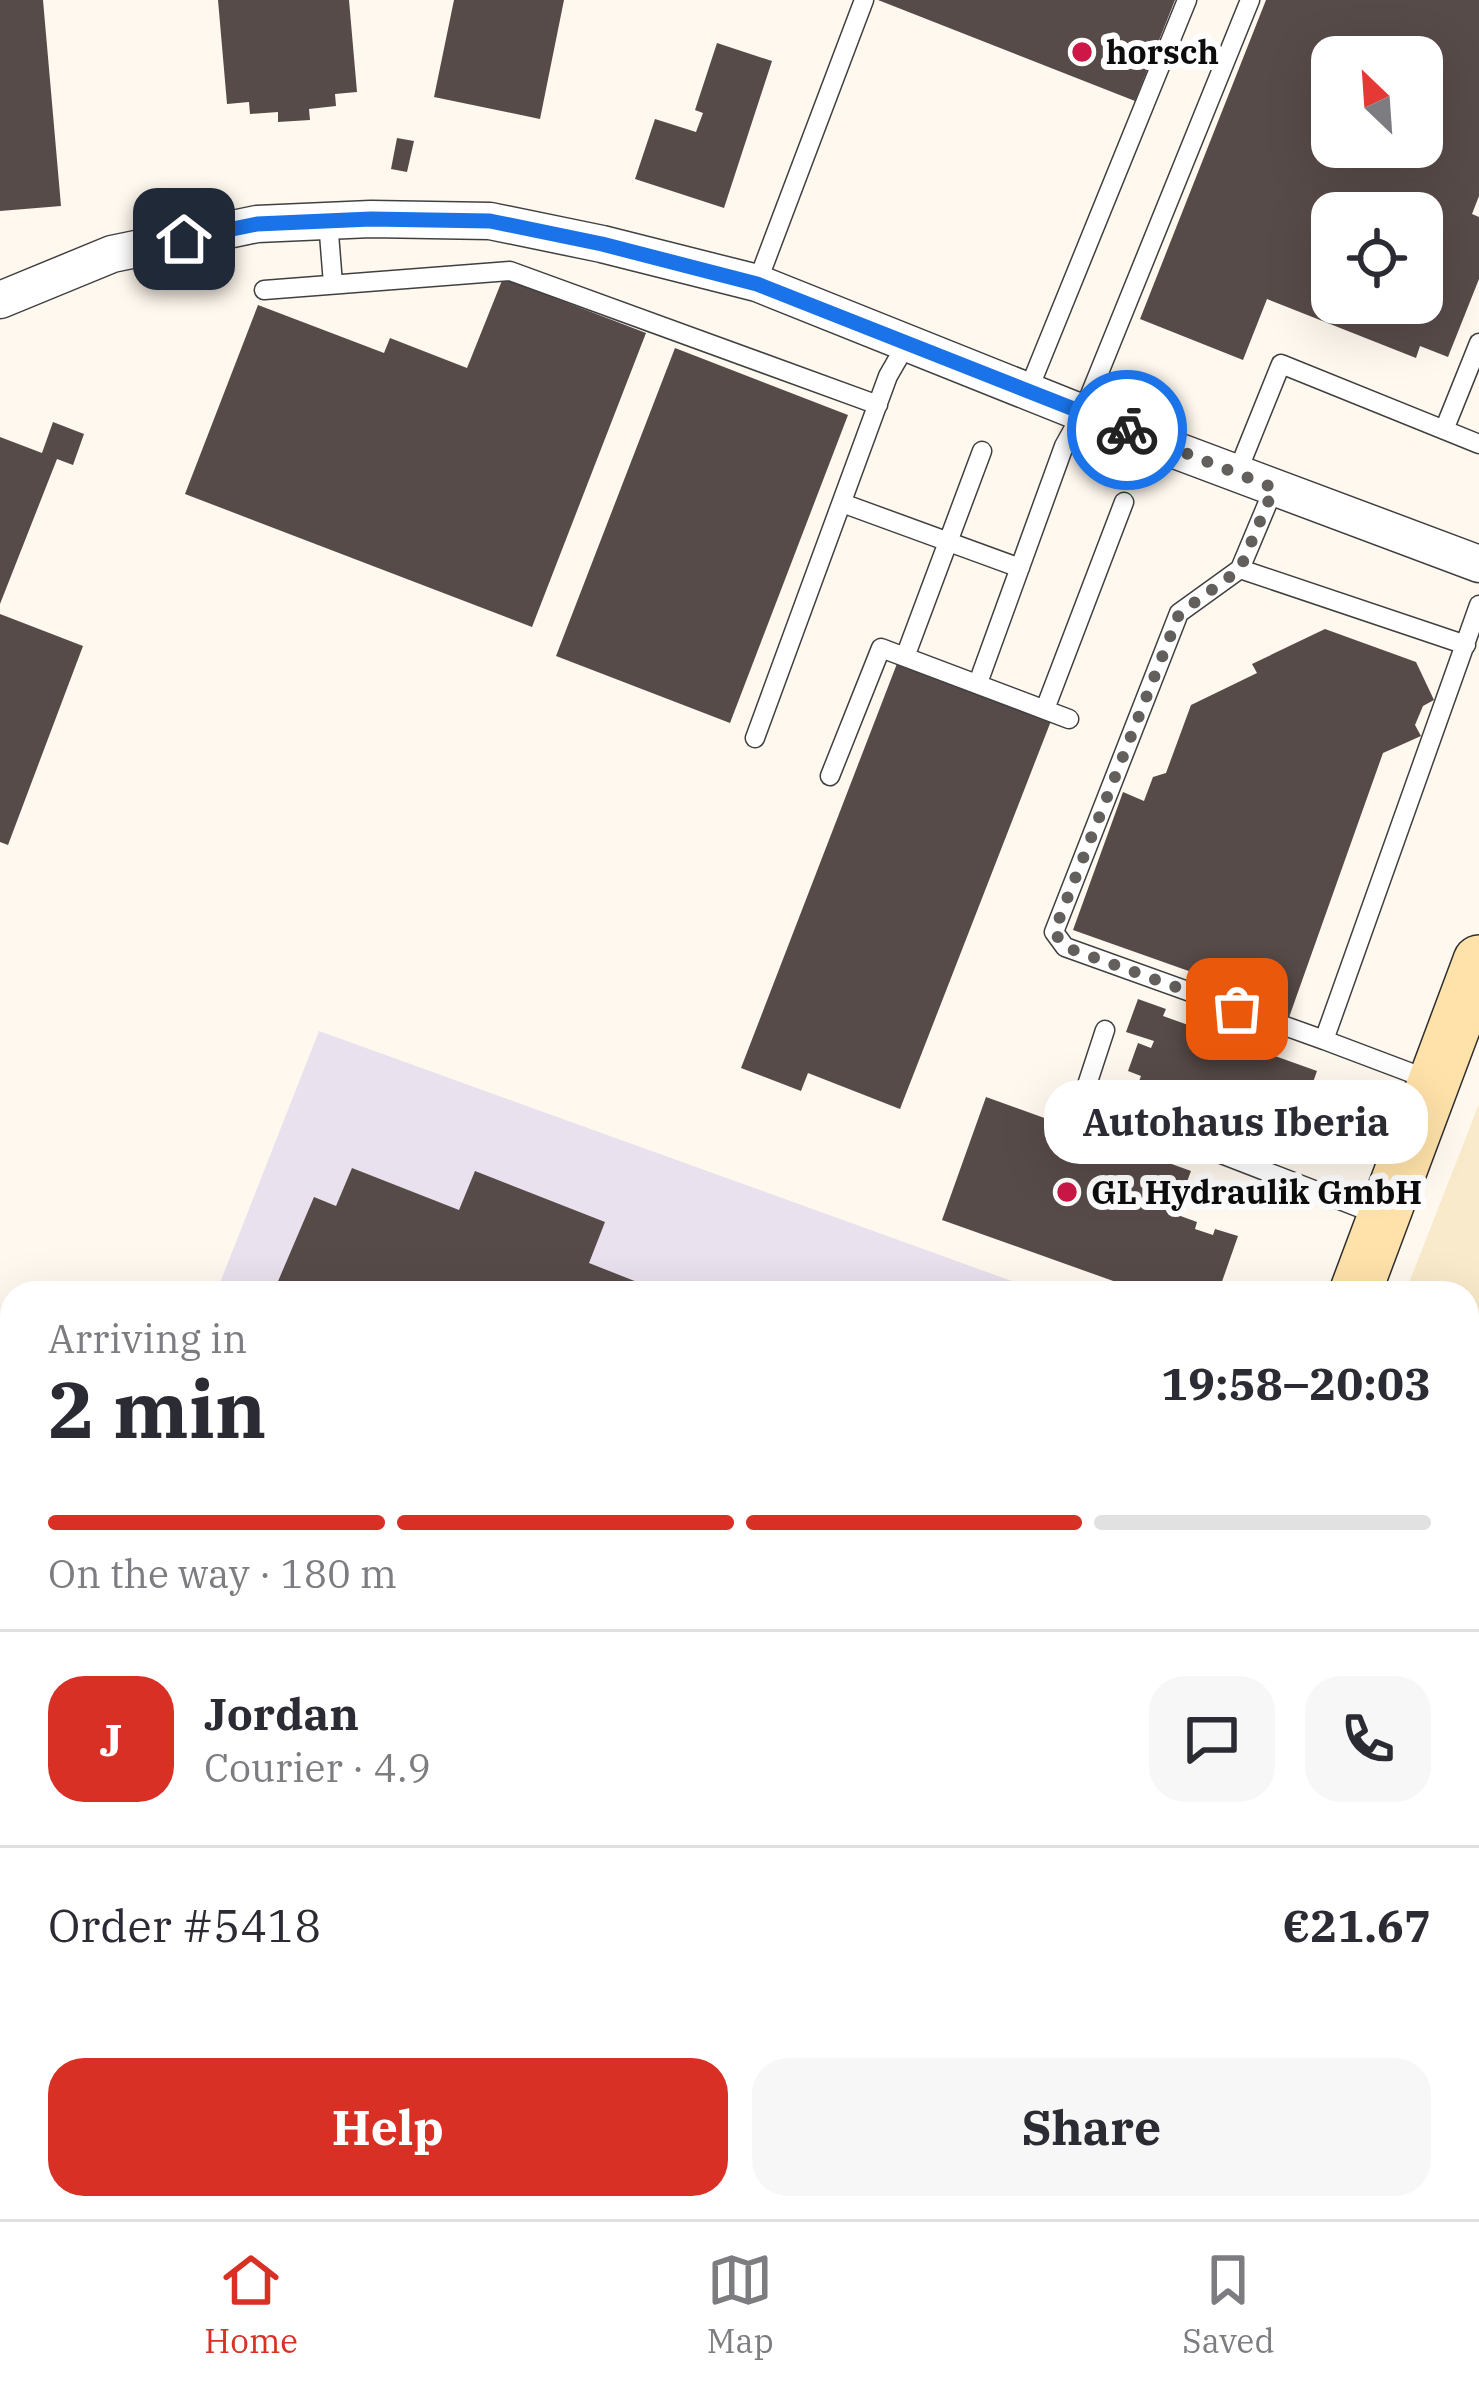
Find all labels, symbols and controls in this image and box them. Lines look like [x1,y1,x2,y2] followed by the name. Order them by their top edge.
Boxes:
[1106,30,1219,73] place label: horsch
[1311,36,1443,168] north arrow
[1311,36,1443,324] map controls
[1069,39,1095,65] marker: horsch
[133,188,235,290] pin
[1311,192,1443,324] button: locate
[151,206,217,272] icon: home
[1067,370,1187,490] courier
[1094,397,1160,463] icon: bike
[1186,958,1288,1060] pin
[1204,976,1270,1042] icon: bag
[1045,1081,1429,1165] callout: Autohaus Iberia
[1083,1096,1389,1147] text: Autohaus Iberia
[1091,1170,1422,1213] place label: GL Hydraulik GmbH
[1054,1179,1080,1205] marker: GL Hydraulik GmbH
[48,1313,247,1364] text: Arriving in
[1161,1354,1431,1412] text: 19:58–20:03
[48,1358,266,1459] text: 2 min
[48,1548,397,1599] text: On the way · 180 m
[1149,1676,1275,1802] button: chat
[1305,1676,1431,1802] button: phone
[204,1684,359,1742] text: Jordan
[99,1710,123,1768] text: J
[204,1742,431,1793] text: Courier · 4.9
[48,1896,321,1954] text: Order #5418
[1282,1896,1431,1954] text: €21.67
[48,2058,728,2196] button: Help
[752,2058,1431,2196] button: Share
[204,2247,298,2362] tab: Home
[707,2247,774,2362] tab: Map
[1182,2247,1275,2362] tab: Saved

